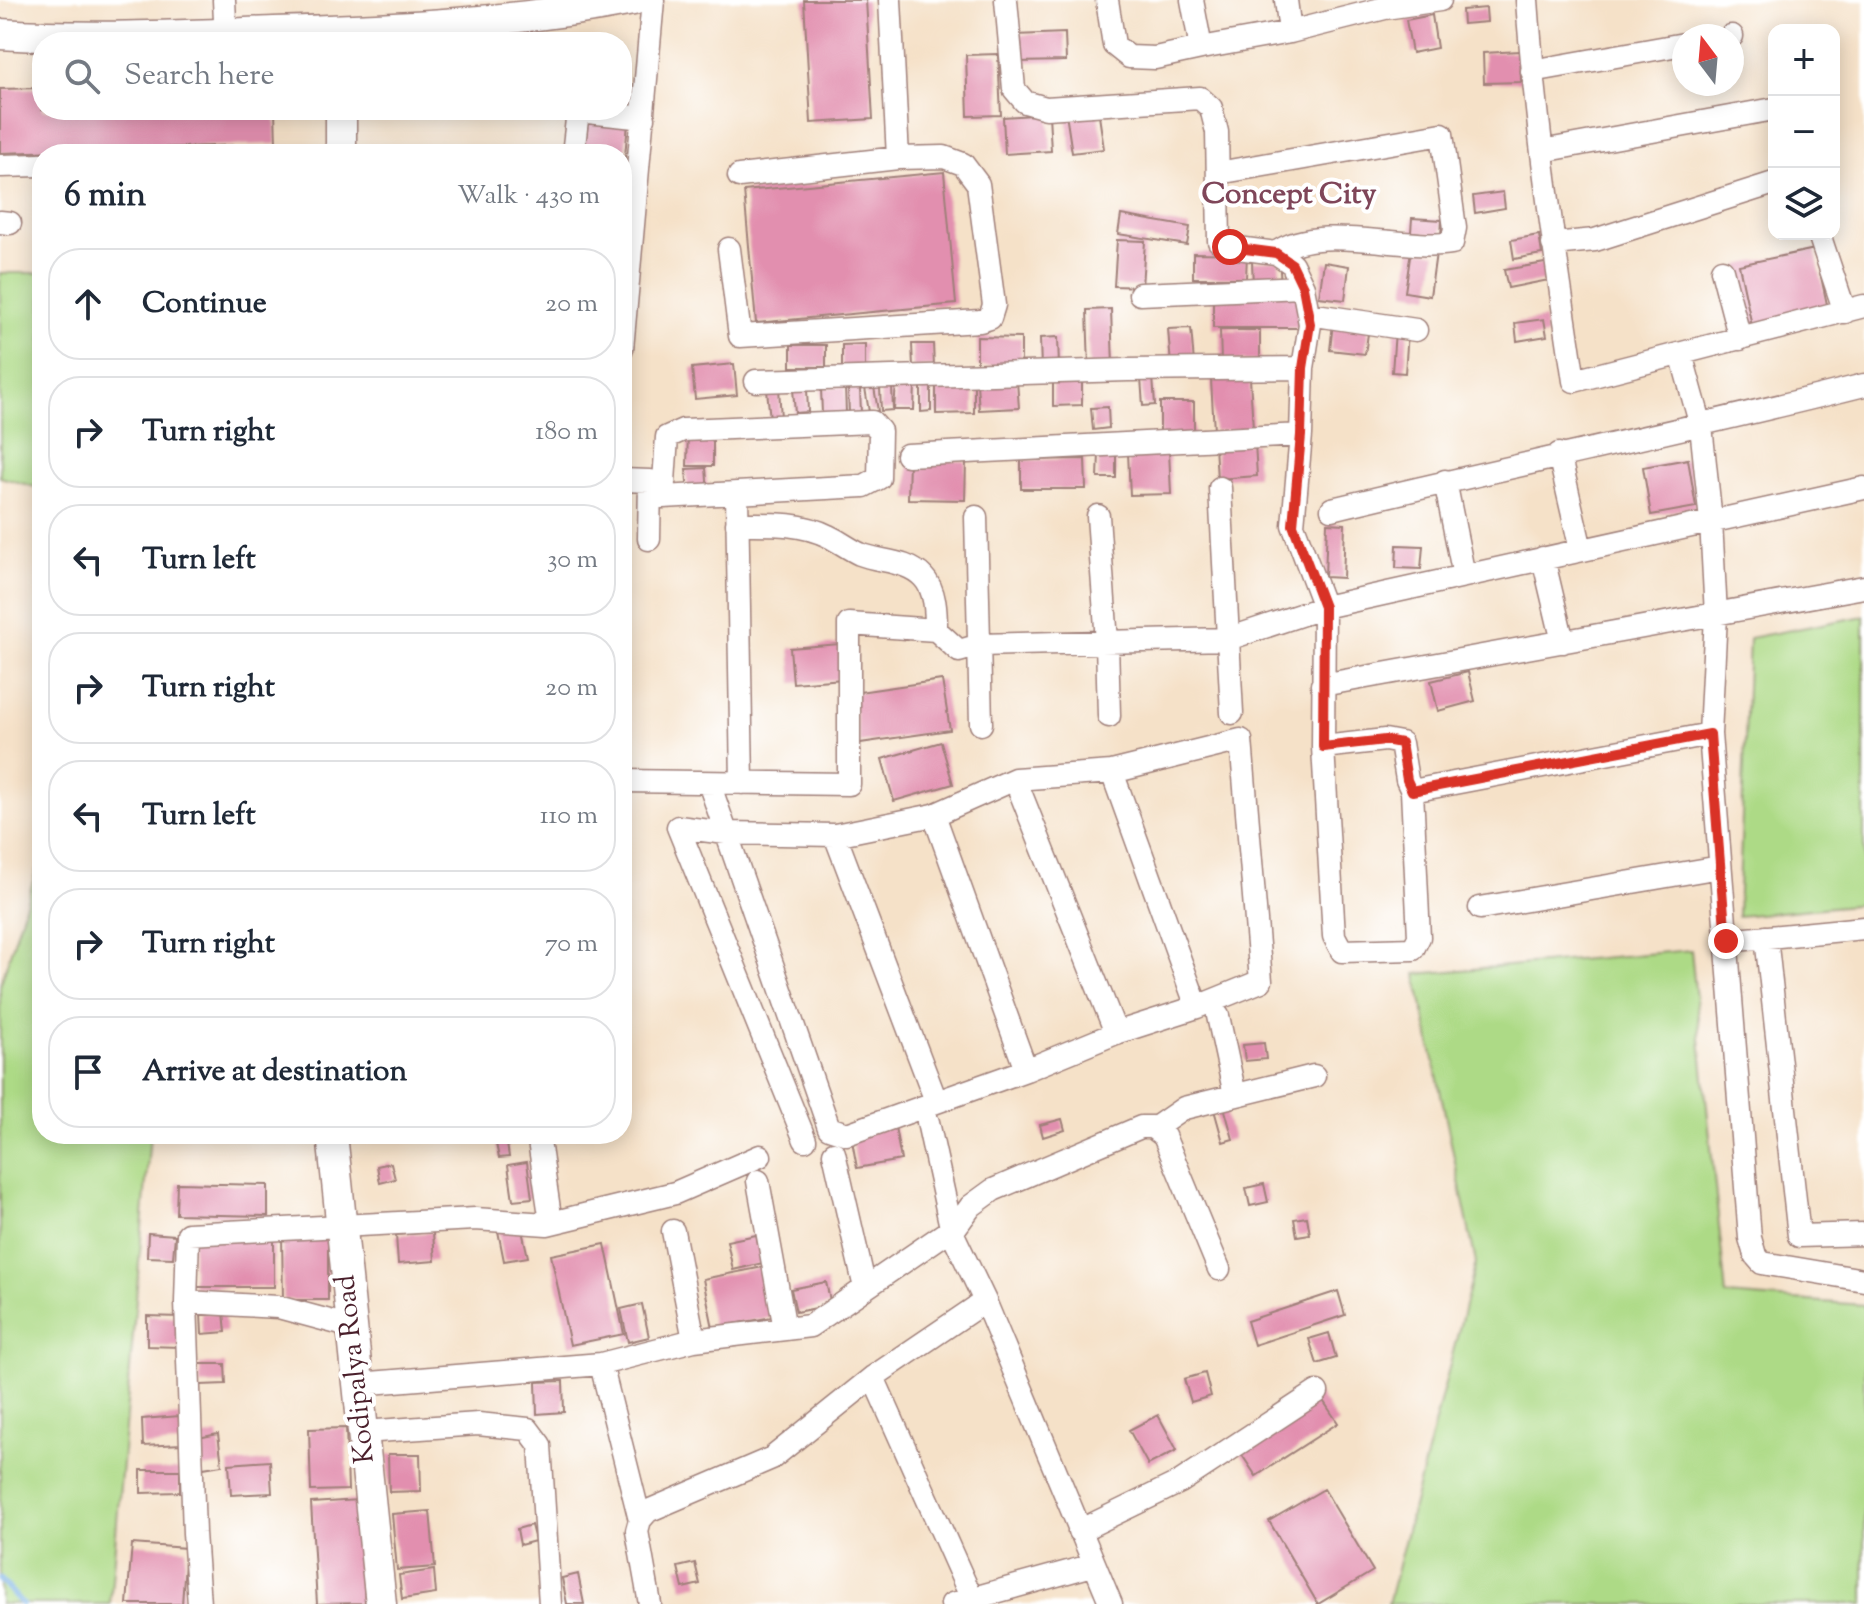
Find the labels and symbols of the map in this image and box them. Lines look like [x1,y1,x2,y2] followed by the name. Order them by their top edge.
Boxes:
[1672,24,1744,96] north arrow
[1202,174,1377,217] district label: Concept City
[1212,229,1248,265] route start
[1708,923,1744,959] route end
[326,1272,386,1465] street label: Kodipalya Road

